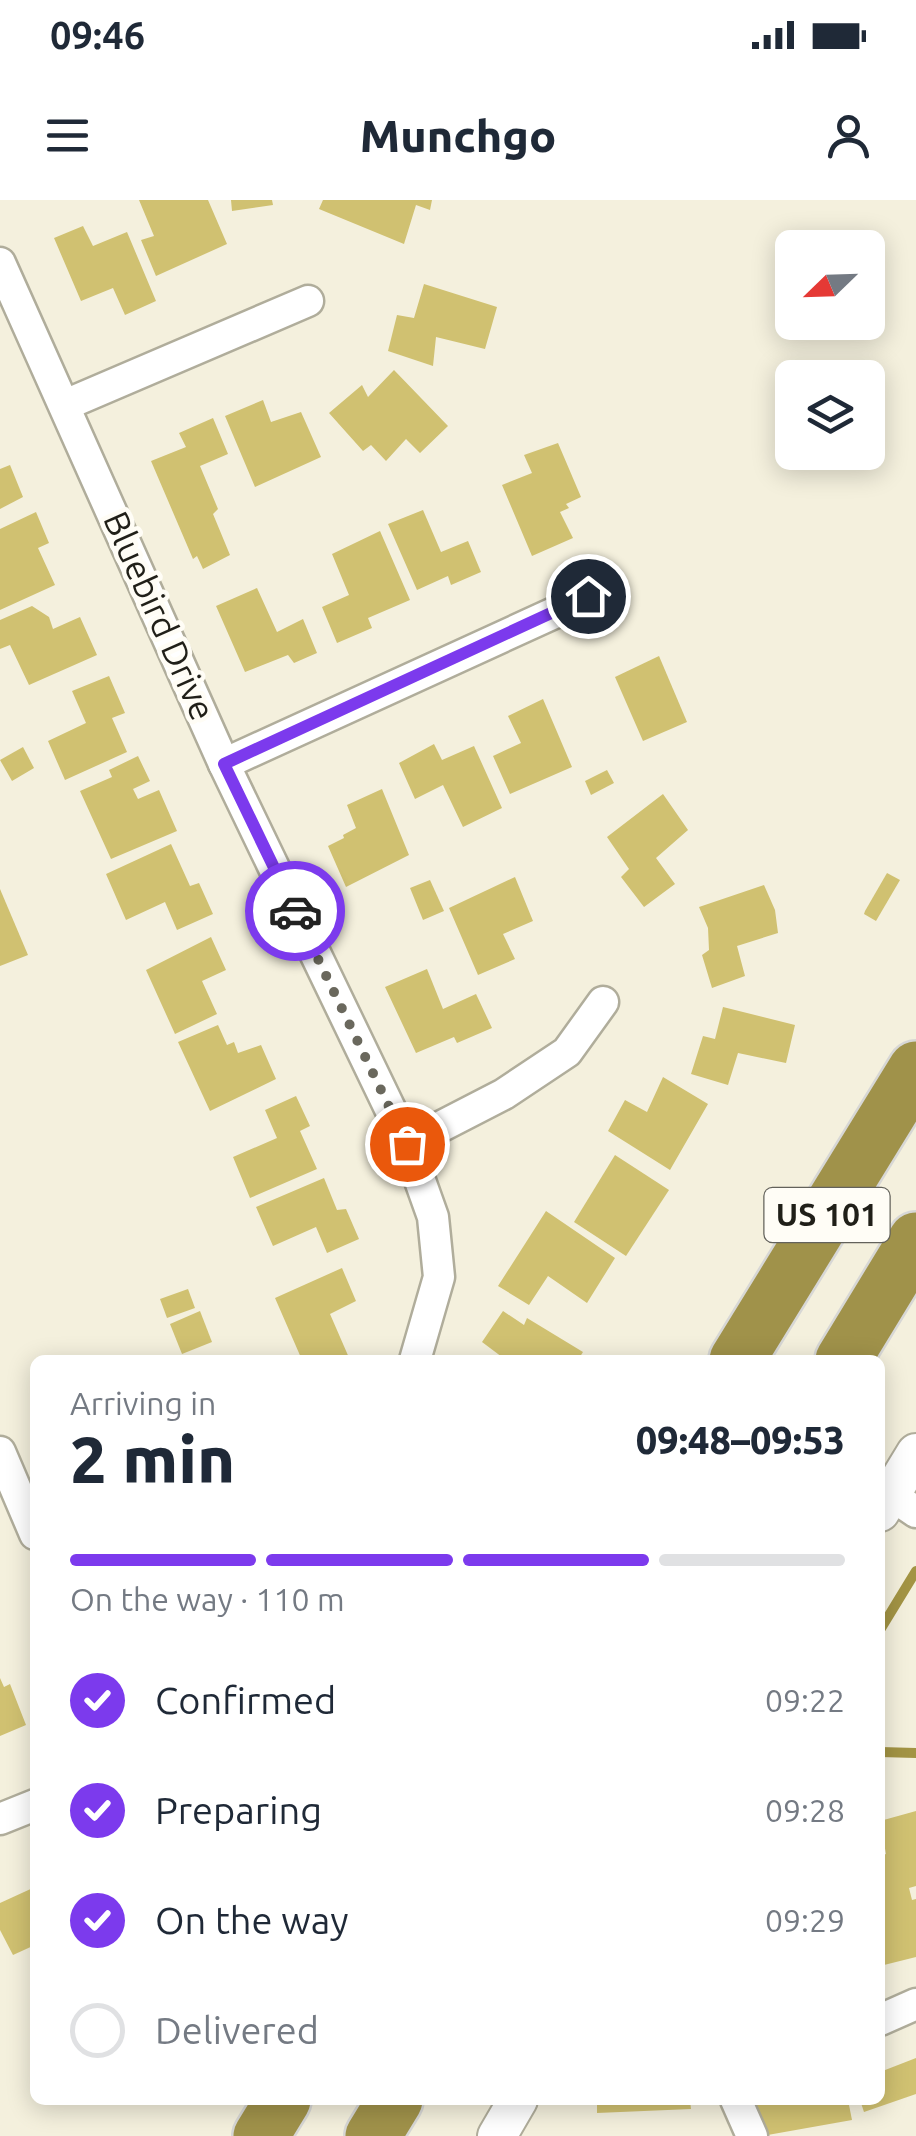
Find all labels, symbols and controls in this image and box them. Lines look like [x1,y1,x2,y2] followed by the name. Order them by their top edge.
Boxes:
[50,14,145,56] text: 09:46
[40,108,95,163] icon: menu
[821,108,876,163] icon: person
[360,110,556,161] text: Munchgo
[775,230,885,340] north arrow
[775,230,885,470] map controls
[775,360,885,470] button: layers
[96,505,224,726] street label: Bluebird Drive
[546,554,631,639] pin
[561,569,616,624] icon: home
[245,861,345,961] courier
[268,884,323,939] icon: car
[365,1102,450,1187] pin
[380,1117,435,1172] icon: bag
[764,1188,890,1242] road number: US 101
[70,1385,216,1421] text: Arriving in
[636,1419,845,1461] text: 09:48–09:53
[70,1422,235,1495] text: 2 min
[70,1581,345,1617] text: On the way · 110 m
[70,1673,125,1728] icon: check
[155,1679,336,1721] text: Confirmed
[765,1682,845,1718] text: 09:22
[70,1783,125,1838] icon: check
[155,1789,322,1831] text: Preparing
[765,1792,845,1828] text: 09:28
[70,1893,125,1948] icon: check
[155,1899,348,1941] text: On the way
[765,1902,845,1938] text: 09:29
[155,2009,319,2051] text: Delivered

